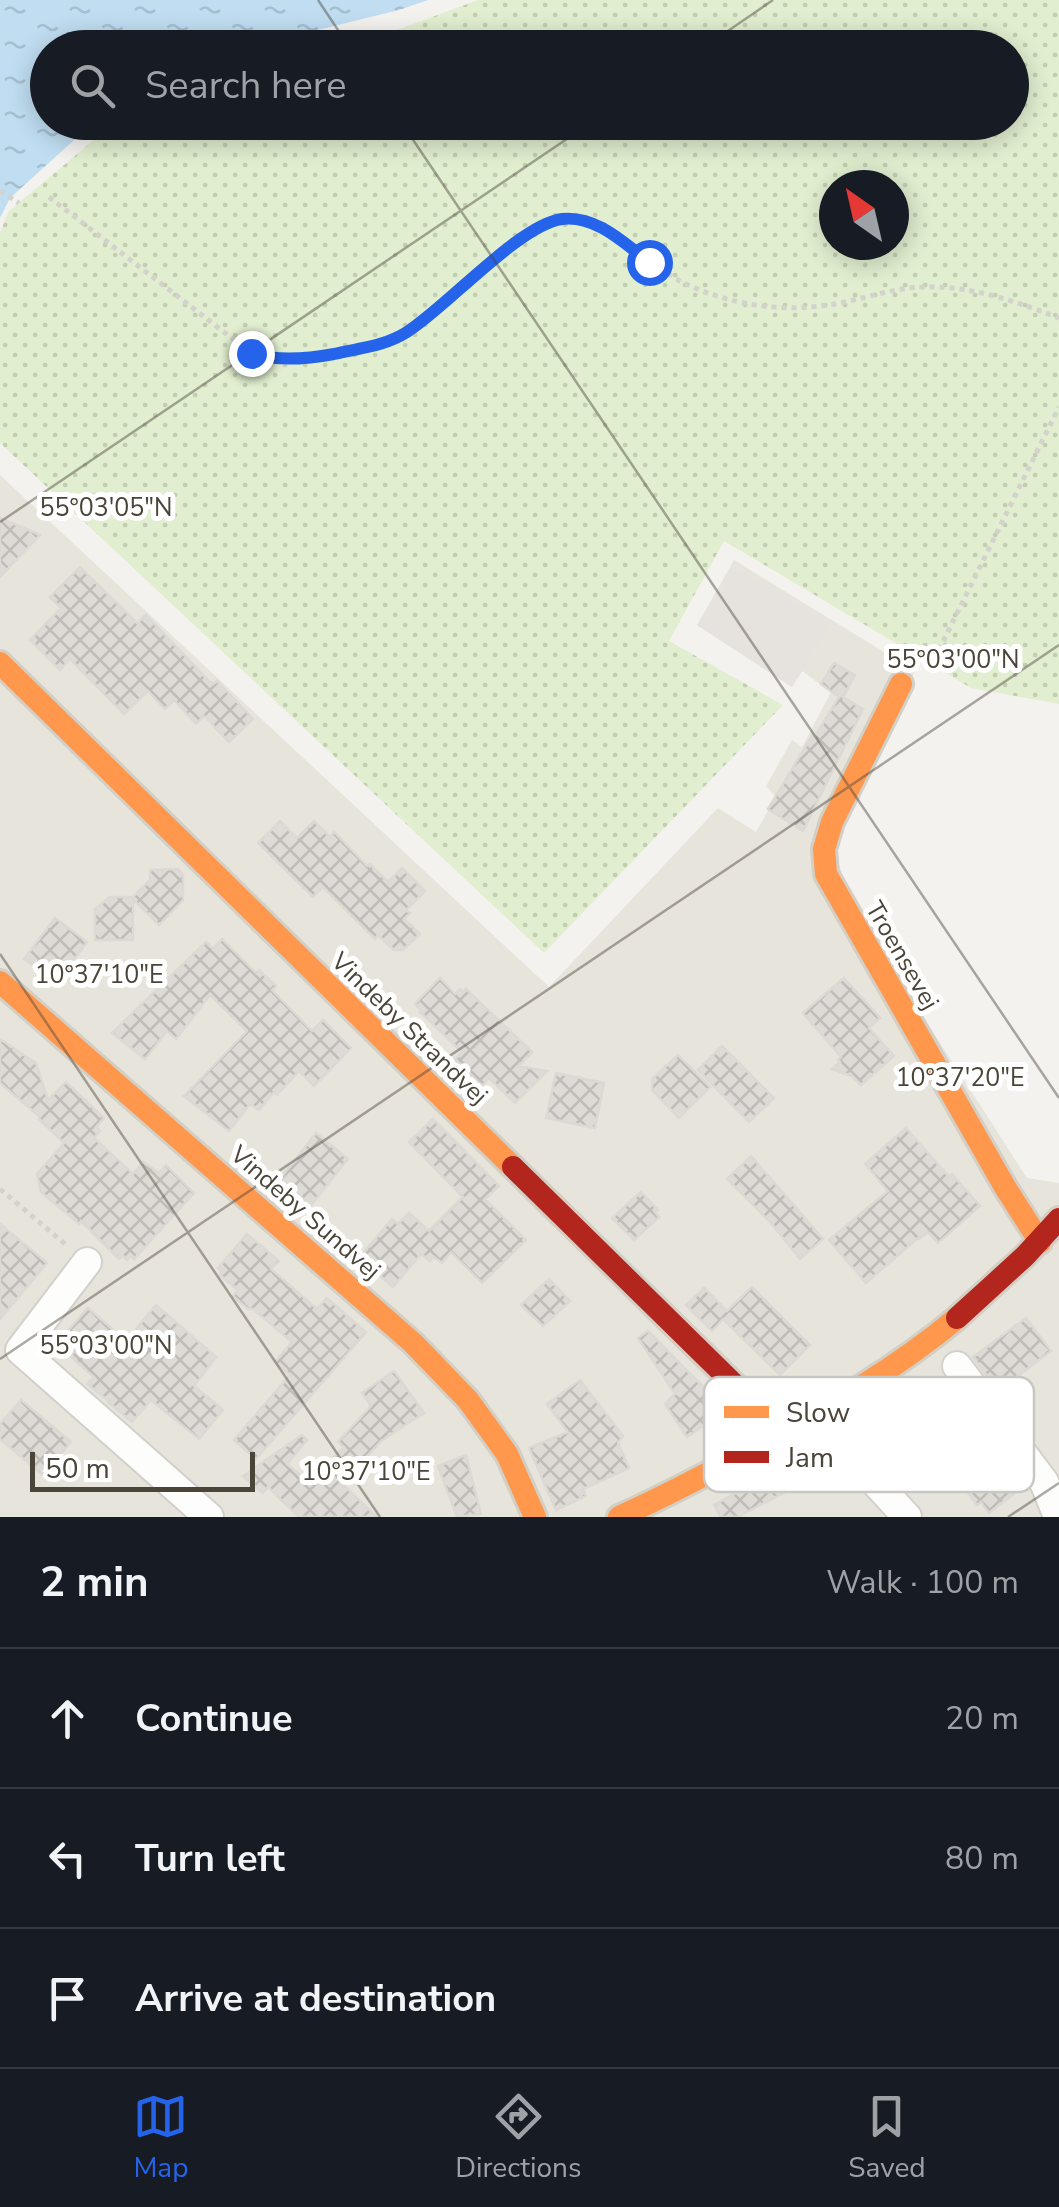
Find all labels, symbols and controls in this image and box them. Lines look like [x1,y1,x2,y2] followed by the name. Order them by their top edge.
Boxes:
[30,30,1029,140] search box
[65,58,120,113] icon: search
[145,60,346,111] text: Search here
[819,170,909,260] north arrow
[627,240,673,286] route start
[229,331,275,377] route end
[39,491,173,525] text: 55°03'05"N
[886,643,1020,677] text: 55°03'00"N
[857,895,947,1016] street label: Troensevej
[323,944,495,1112] street label: Vindeby Strandvej
[34,958,164,992] text: 10°37'10"E
[895,1061,1025,1095] text: 10°37'20"E
[222,1137,388,1288] street label: Vindeby Sundvej
[39,1329,173,1363] text: 55°03'00"N
[704,1377,1034,1492] legend
[786,1394,850,1432] text: Slow
[785,1439,834,1477] text: Jam
[30,1447,255,1492] scale bar
[45,1450,110,1488] text: 50 m
[301,1455,431,1489] text: 10°37'10"E
[40,1554,149,1611] text: 2 min
[826,1561,1019,1604] text: Walk · 100 m
[40,1691,95,1746] icon: ahead
[135,1693,293,1744] text: Continue
[945,1697,1019,1740] text: 20 m
[40,1831,95,1886] icon: left
[135,1833,285,1884] text: Turn left
[945,1837,1019,1880] text: 80 m
[40,1971,95,2026] icon: arrive
[135,1973,496,2024] text: Arrive at destination
[133,2089,188,2187] tab: Map
[455,2089,581,2187] tab: Directions
[848,2089,926,2187] tab: Saved

